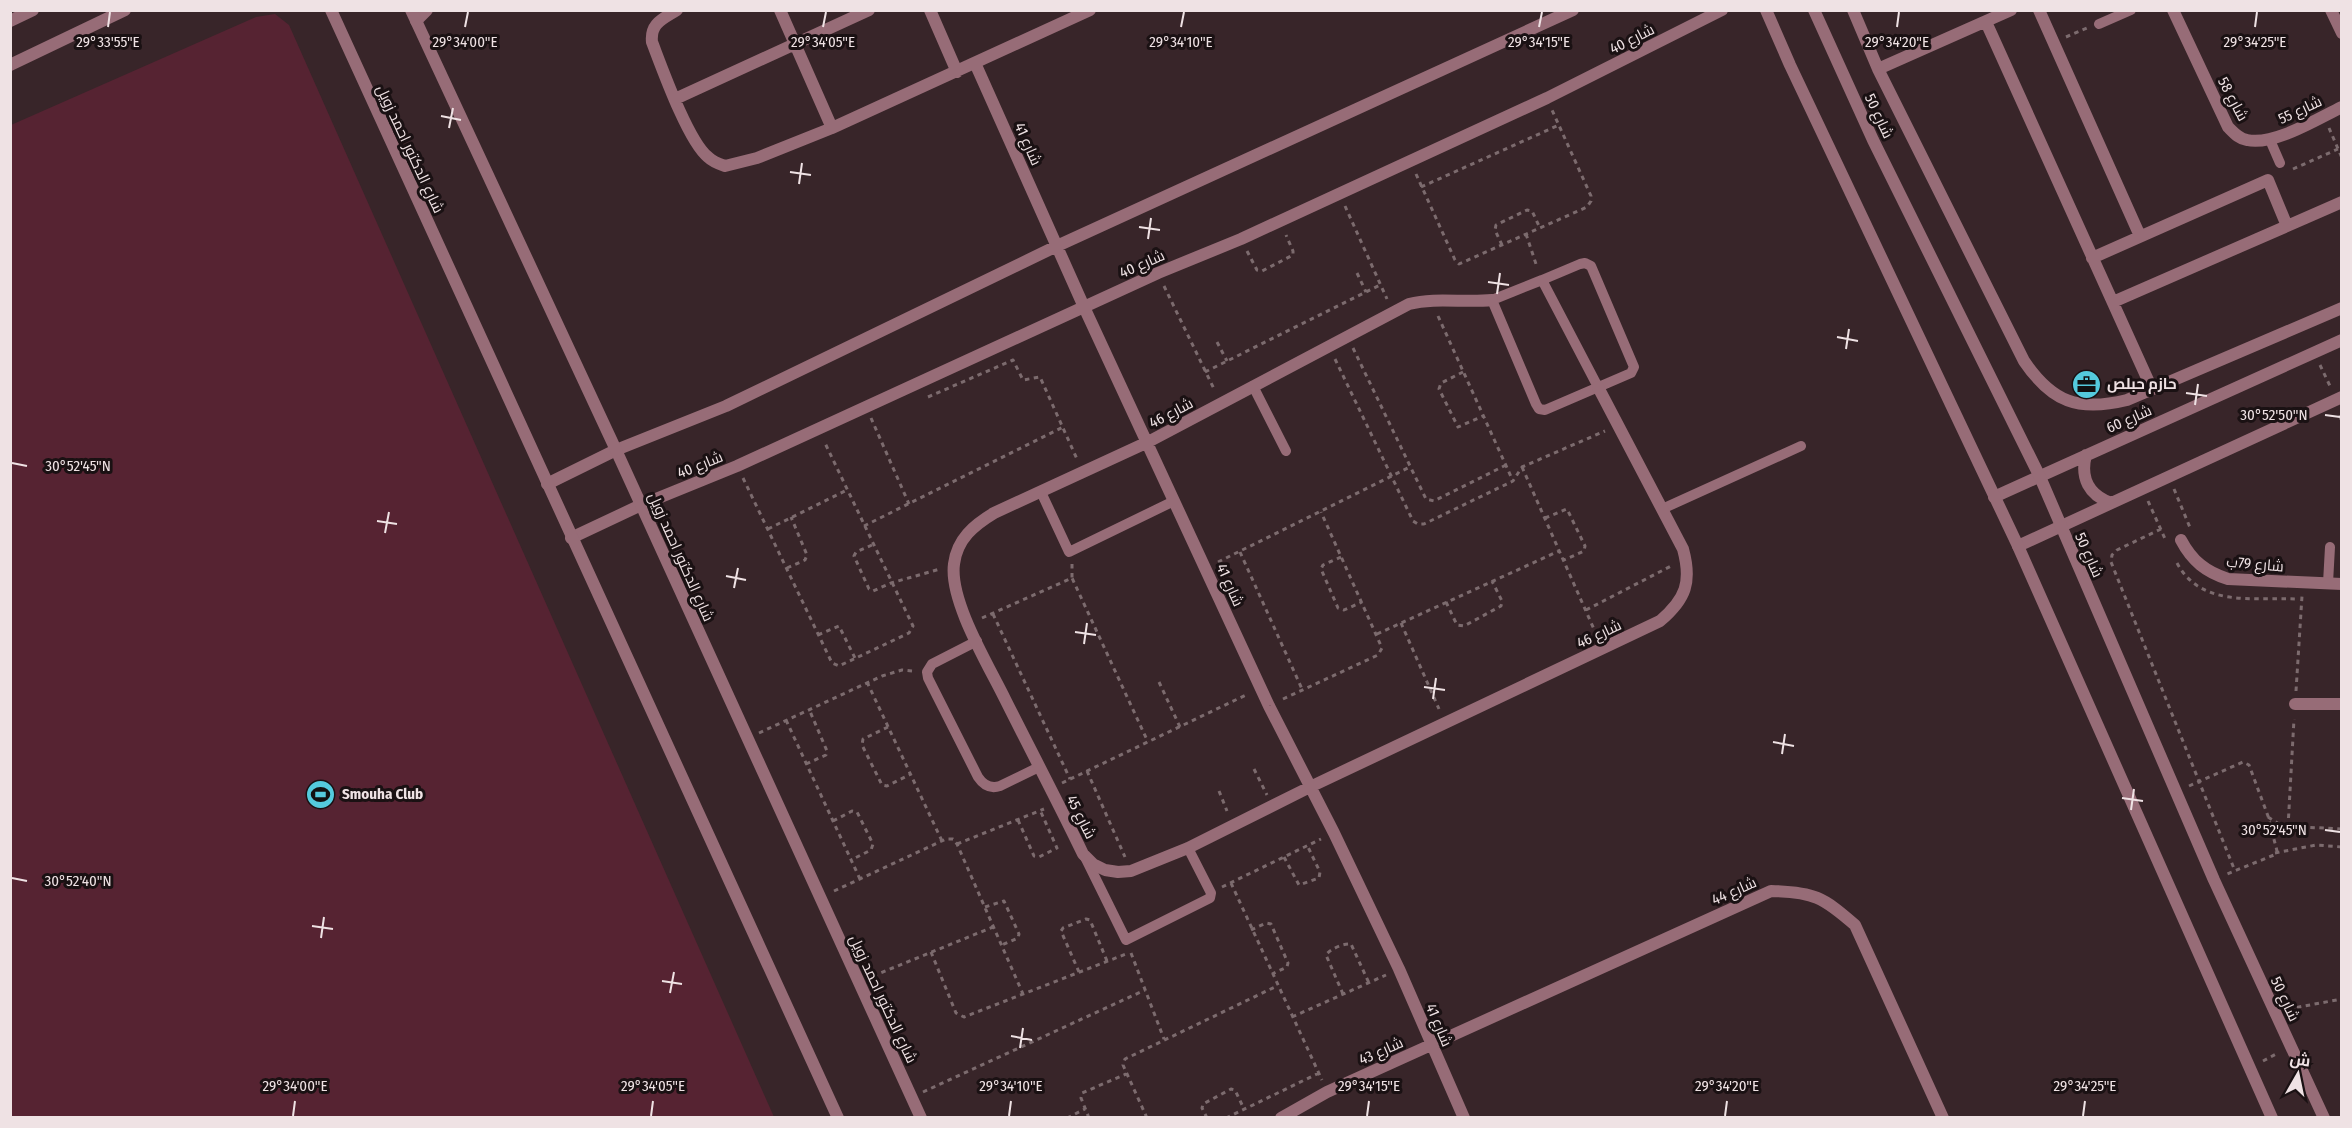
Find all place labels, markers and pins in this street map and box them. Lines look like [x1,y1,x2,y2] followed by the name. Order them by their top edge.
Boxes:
[2070,368,2102,400] office icon: حازم حبلص
[2107,375,2177,394] place label: حازم حبلص
[305,778,337,810] sports icon: Smouha Club
[342,785,423,803] place label: Smouha Club

